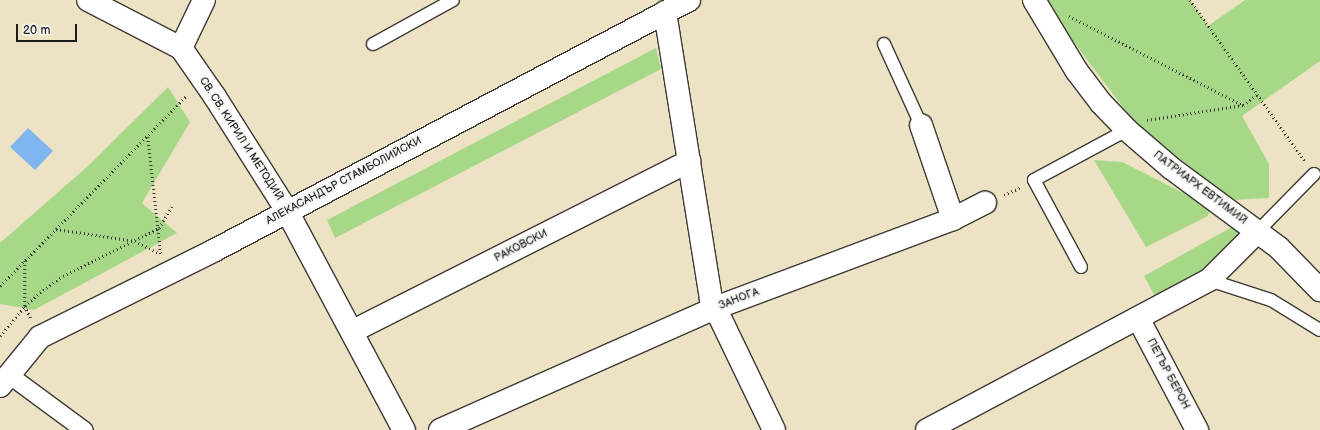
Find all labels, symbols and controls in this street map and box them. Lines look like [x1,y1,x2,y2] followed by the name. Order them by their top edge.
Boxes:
[18,16,79,42] scale bar
[23,23,50,38] text: 20 m
[196,75,286,203] street label: СВ. СВ. КИРИЛ И МЕТОДИЙ
[264,134,424,228] street label: АЛЕКАСАНДЪР СТАМБОЛИЙСКИ
[1151,148,1249,228] street label: ПАТРИАРХ ЕВТИМИЙ
[492,227,550,265] street label: РАКОВСКИ
[717,285,761,313] street label: ЗАНОГА
[1144,336,1192,412] street label: ПЕТЪР БЕРОН

